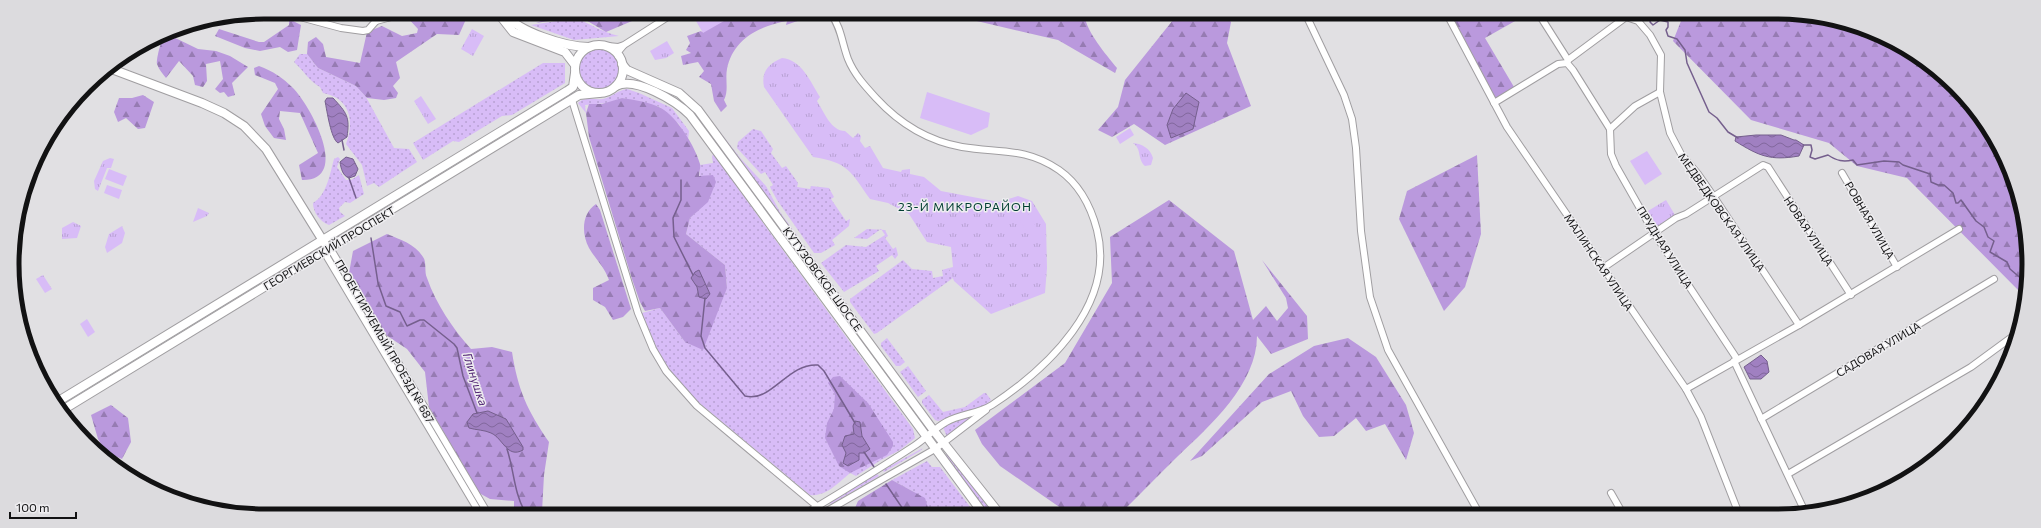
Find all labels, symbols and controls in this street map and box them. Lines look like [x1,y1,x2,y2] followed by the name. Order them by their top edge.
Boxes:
[1676,150,1768,274] street label: МЕДВЕДКОВСКАЯ УЛИЦА
[1843,179,1898,261] street label: РОВНАЯ УЛИЦА
[1782,194,1837,269] street label: НОВАЯ УЛИЦА
[898,199,1032,213] district label: 23-Й МИКРОРАЙОН
[260,203,397,293] street label: ГЕОРГИЕВСКИЙ ПРОСПЕКТ
[1635,204,1696,291] street label: ПРУДНАЯ УЛИЦА
[1562,211,1636,313] street label: МАЛИНСКАЯ УЛИЦА
[781,224,865,334] street label: КУТУЗОВСКОЕ ШОССЕ
[333,256,438,425] street label: ПРОЕКТИРУЕМЫЙ ПРОЕЗД № 687
[1834,319,1923,379] street label: САДОВАЯ УЛИЦА
[461,351,491,407] water label: Глинушка
[10,494,76,520] scale bar
[16,500,50,514] text: 100 m

